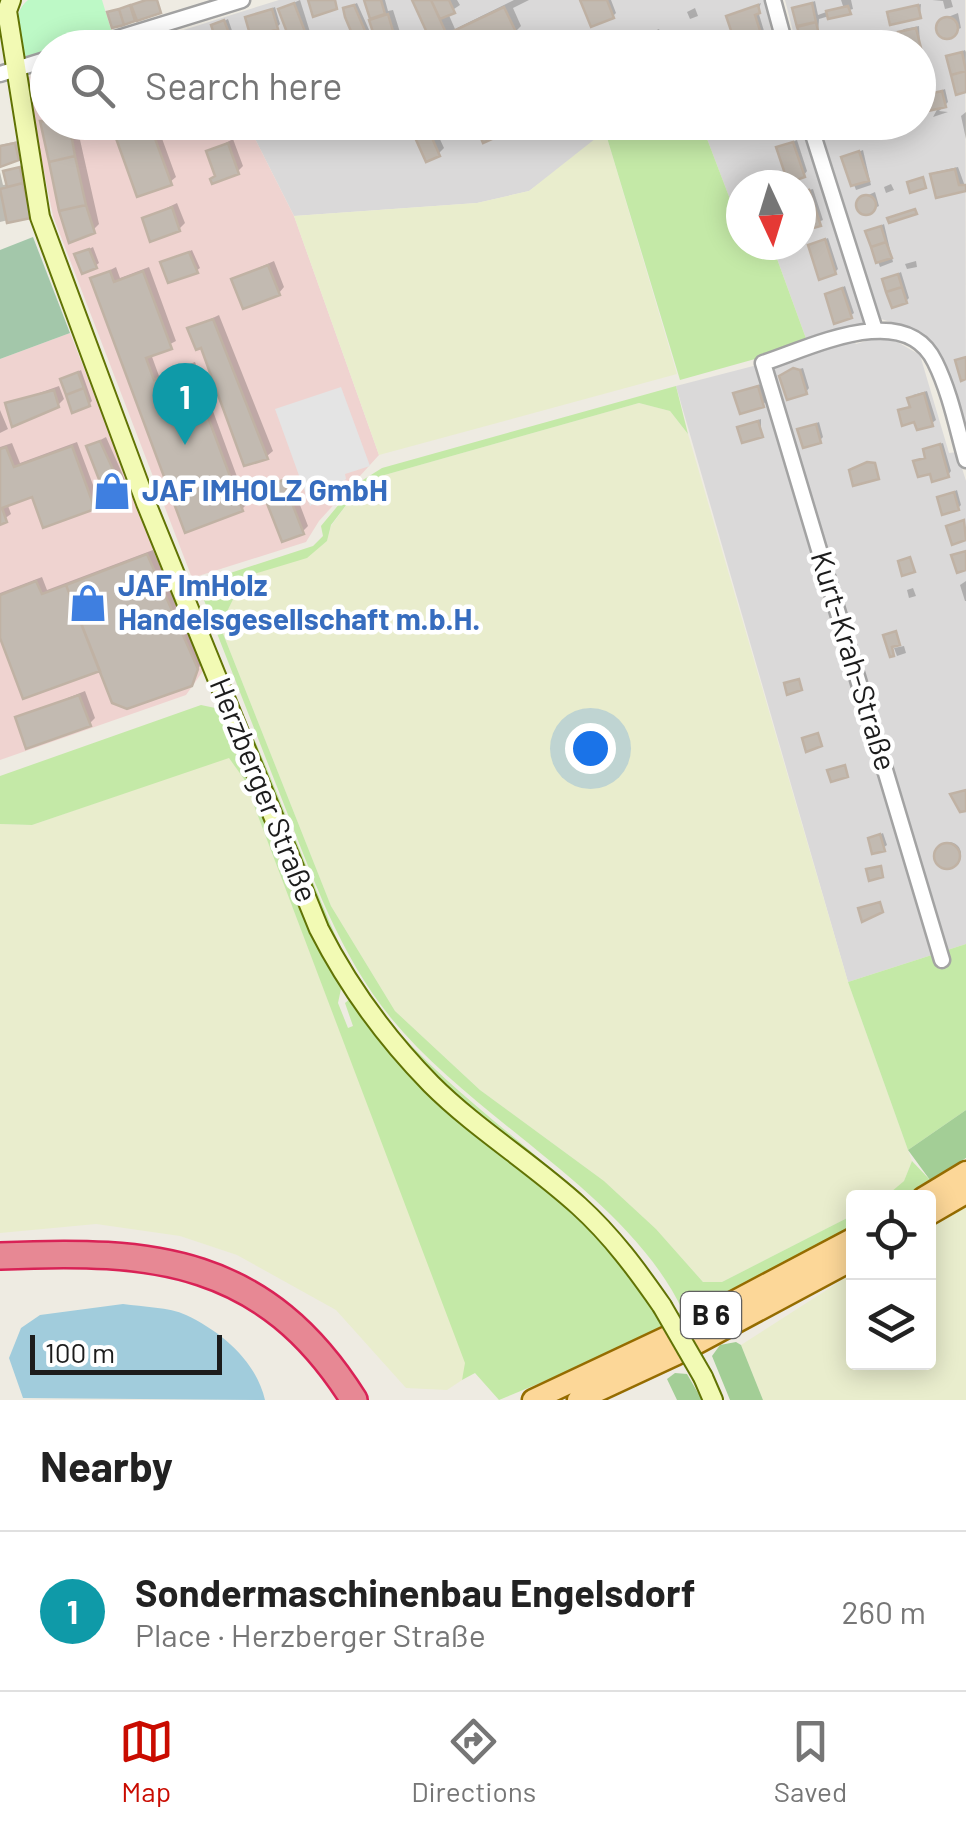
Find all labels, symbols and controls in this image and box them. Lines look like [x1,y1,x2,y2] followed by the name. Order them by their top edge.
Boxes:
[30,30,936,140] search box
[65,58,120,113] icon: search
[145,62,343,108] text: Search here
[726,170,816,260] north arrow
[152,362,218,445] pin: 1
[91,470,133,512] shop icon: JAF IMHOLZ GmbH
[142,471,388,507] place label: JAF IMHOLZ GmbH
[804,546,905,775] street label: Kurt-Krah-Straße
[118,566,480,636] place label: JAF ImHolz Handelsgesellschaft m.b.H.
[67,582,109,624] shop icon: JAF ImHolz Handelsgesellschaft m.b.H.
[203,672,326,907] street label: Herzberger Straße
[565,723,616,774] your location
[846,1190,936,1370] map controls
[846,1190,936,1280] button: locate
[846,1280,936,1370] button: layers
[681,1292,741,1338] road number: B 6
[30,1330,222,1374] scale bar
[45,1335,115,1369] text: 100 m
[40,1440,173,1490] text: Nearby
[135,1569,695,1615] text: Sondermaschinenbau Engelsdorf
[67,1592,78,1630] text: 1
[841,1592,926,1630] text: 260 m
[135,1615,486,1653] text: Place · Herzberger Straße
[119,1714,174,1808] tab: Map
[411,1714,536,1808] tab: Directions
[774,1714,847,1808] tab: Saved

